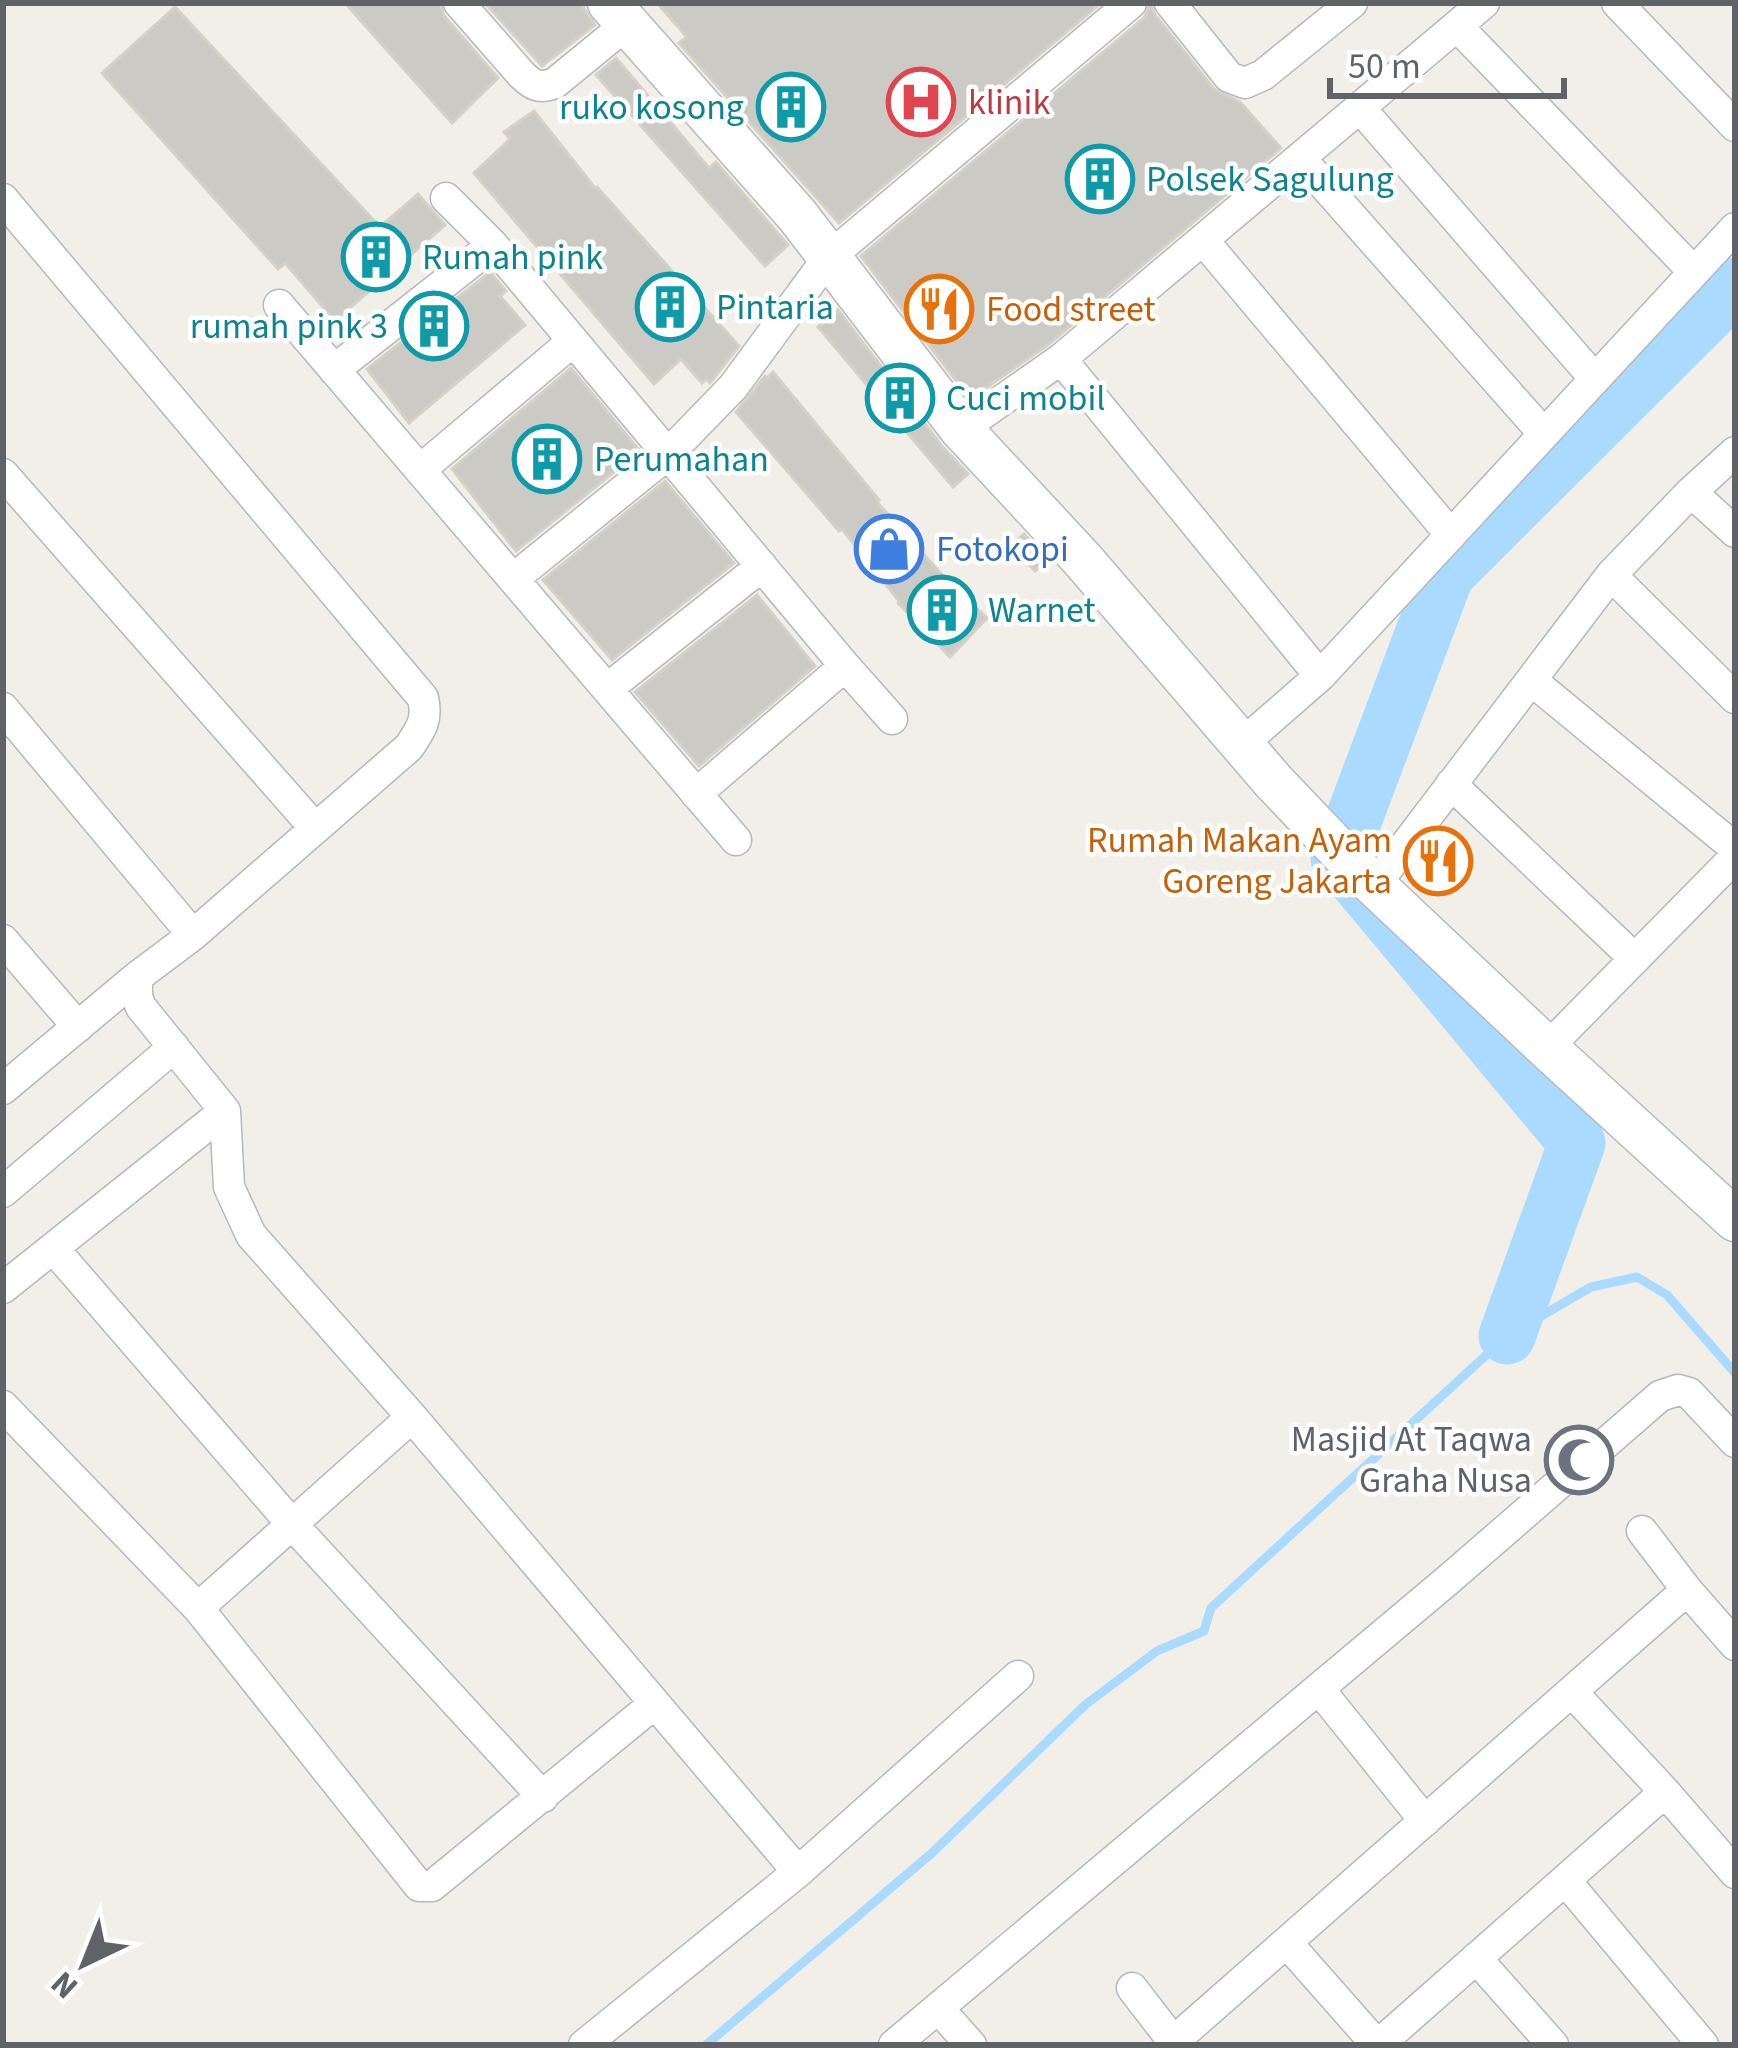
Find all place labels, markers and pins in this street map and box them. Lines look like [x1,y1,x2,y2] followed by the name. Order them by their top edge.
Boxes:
[886,67,956,137] hospital icon: klinik
[756,72,826,142] building icon: ruko kosong
[968,77,1050,128] place label: klinik
[559,82,744,133] place label: ruko kosong
[1065,144,1135,214] building icon: Polsek Sagulung
[1146,154,1394,205] place label: Polsek Sagulung
[341,222,411,292] building icon: Rumah pink
[422,232,603,283] place label: Rumah pink
[635,272,705,342] building icon: Pintaria
[904,274,974,344] restaurant icon: Food street
[716,282,834,333] place label: Pintaria
[986,284,1156,335] place label: Food street
[399,291,469,361] building icon: rumah pink 3
[190,301,388,352] place label: rumah pink 3
[865,363,935,433] building icon: Cuci mobil
[946,373,1106,424] place label: Cuci mobil
[512,424,582,494] building icon: Perumahan
[594,434,769,485] place label: Perumahan
[854,514,924,584] shop icon: Fotokopi
[936,524,1069,575] place label: Fotokopi
[907,575,977,645] building icon: Warnet
[988,585,1096,636] place label: Warnet
[1087,815,1392,907] place label: Rumah Makan Ayam Goreng Jakarta
[1403,826,1473,896] restaurant icon: Rumah Makan Ayam Goreng Jakarta
[1291,1414,1532,1506] place label: Masjid At Taqwa Graha Nusa
[1544,1425,1614,1495] mosque icon: Masjid At Taqwa Graha Nusa

